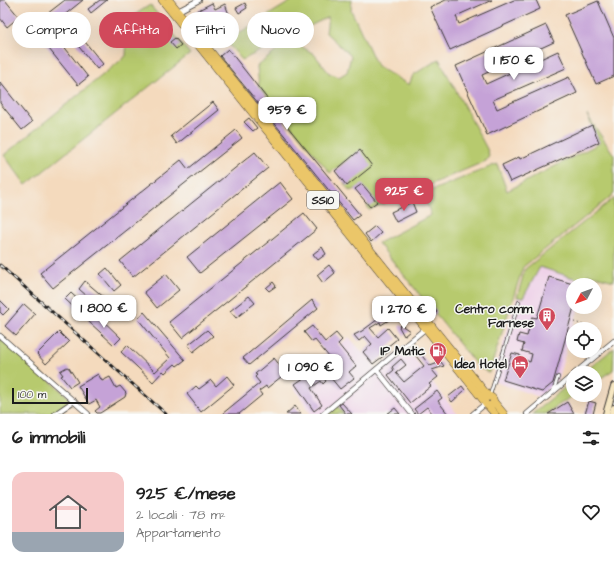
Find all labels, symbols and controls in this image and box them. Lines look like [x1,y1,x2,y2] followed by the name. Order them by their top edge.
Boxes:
[12,12,91,48] chip: Compra
[99,12,173,48] chip: Affitta
[181,12,239,48] chip: Filtri
[247,12,314,48] chip: Nuovo
[477,47,551,81] pin: 1 150 €
[493,51,535,69] text: 1 150 €
[259,97,315,131] pin: 959 €
[267,101,307,119] text: 959 €
[376,178,432,212] pin: 925 €
[384,182,424,200] text: 925 €
[307,191,339,209] road number: SS10
[566,278,602,314] north arrow
[566,278,602,402] map controls
[67,295,141,329] pin: 1 800 €
[367,296,441,330] pin: 1 270 €
[80,299,128,317] text: 1 800 €
[381,300,427,318] text: 1 270 €
[455,301,535,332] place label: Centro comm. Farnese
[537,306,557,331] building icon: Centro comm. Farnese
[566,322,602,358] button: locate
[428,341,448,366] fuel station icon: IP Matic
[380,343,425,360] place label: IP Matic
[274,354,348,388] pin: 1 090 €
[510,354,530,379] hotel icon: Idea Hotel
[454,356,507,373] place label: Idea Hotel
[288,358,334,376] text: 1 090 €
[566,366,602,402] button: layers
[12,386,88,405] scale bar
[18,387,46,402] text: 100 m
[12,426,85,450] text: 6 immobili
[580,427,602,449] icon: filters
[136,482,236,506] text: 925 €/mese
[44,488,92,536] icon: home
[580,501,602,523] icon: heart
[136,506,226,524] text: 2 locali · 78 m²
[136,524,221,542] text: Appartamento

